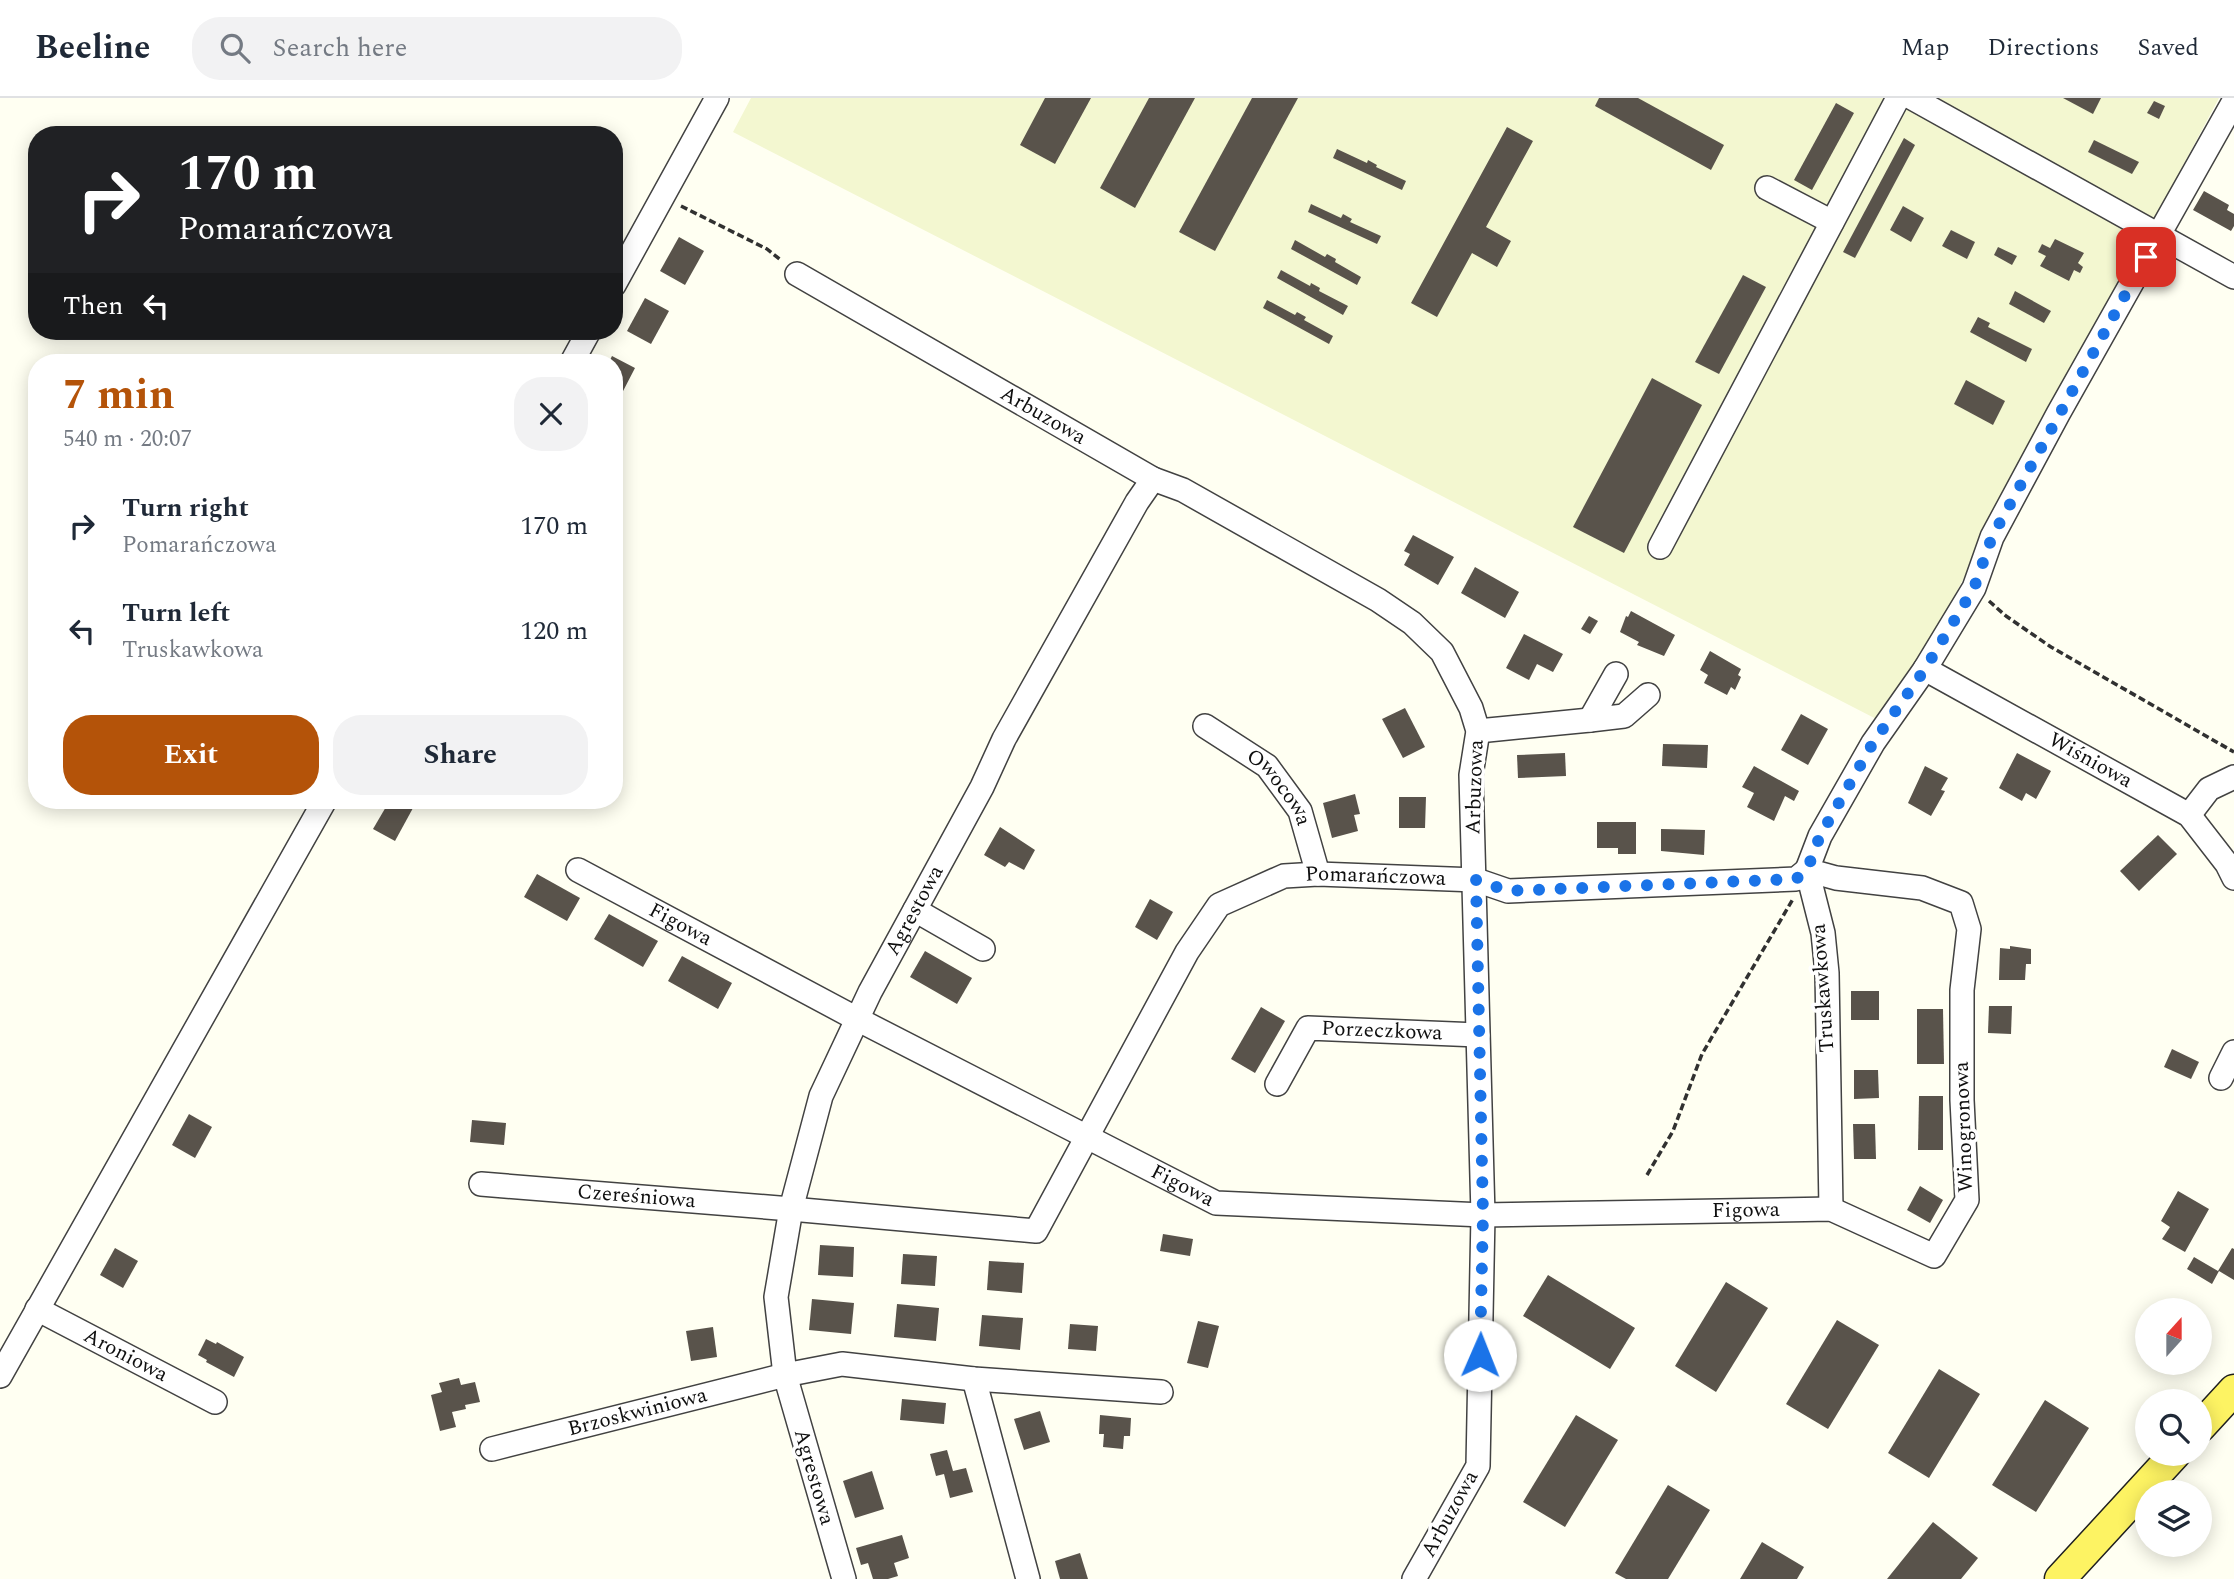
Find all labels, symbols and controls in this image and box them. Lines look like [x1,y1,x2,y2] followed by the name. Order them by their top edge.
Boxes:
[192,17,682,80] search box
[35,23,150,73] text: Beeline
[272,28,407,68] text: Search here
[216,29,254,67] icon: search
[1901,30,1949,66] text: Map
[1987,30,2099,66] text: Directions
[2137,30,2199,66] text: Saved
[178,137,317,212] text: 170 m
[63,154,154,245] icon: right
[178,205,393,254] text: Pomarańczowa
[2116,227,2176,287] pin
[2127,238,2165,276] icon: arrive
[63,286,123,326] text: Then
[137,287,175,325] icon: left
[63,364,175,427] text: 7 min
[514,377,588,451] button: close
[994,378,1093,454] street label: Arbuzowa
[63,422,192,457] text: 540 m · 20:07
[122,488,249,528] text: Turn right
[520,506,588,546] text: 170 m
[63,507,101,545] icon: right
[122,528,276,563] text: Pomarańczowa
[122,593,230,633] text: Turn left
[520,611,588,651] text: 120 m
[63,612,101,650] icon: left
[122,633,263,668] text: Truskawkowa
[63,715,319,795] button: Exit
[333,715,588,795] button: Share
[2042,724,2139,797] street label: Wiśniowa
[1457,738,1493,835] street label: Arbuzowa
[1240,741,1320,830] street label: Owocowa
[1304,858,1447,895] street label: Pomarańczowa
[877,859,953,961] street label: Agrestowa
[643,895,718,955] street label: Figowa
[1802,922,1843,1053] street label: Truskawkowa
[1321,1013,1444,1050] street label: Porzeczkowa
[1946,1060,1982,1193] street label: Winogronowa
[1145,1156,1221,1216] street label: Figowa
[576,1176,698,1217] street label: Czereśniowa
[1712,1194,1781,1227] street label: Figowa
[2135,1298,2212,1376] north arrow
[2135,1298,2212,1557] map controls
[1443,1318,1517,1392] position arrow
[78,1320,174,1391] street label: Aroniowa
[564,1379,711,1445] street label: Brzoskwiniowa
[2135,1389,2212,1466] button: search
[785,1425,843,1530] street label: Agrestowa
[1413,1464,1487,1563] street label: Arbuzowa
[2135,1480,2212,1557] button: layers

